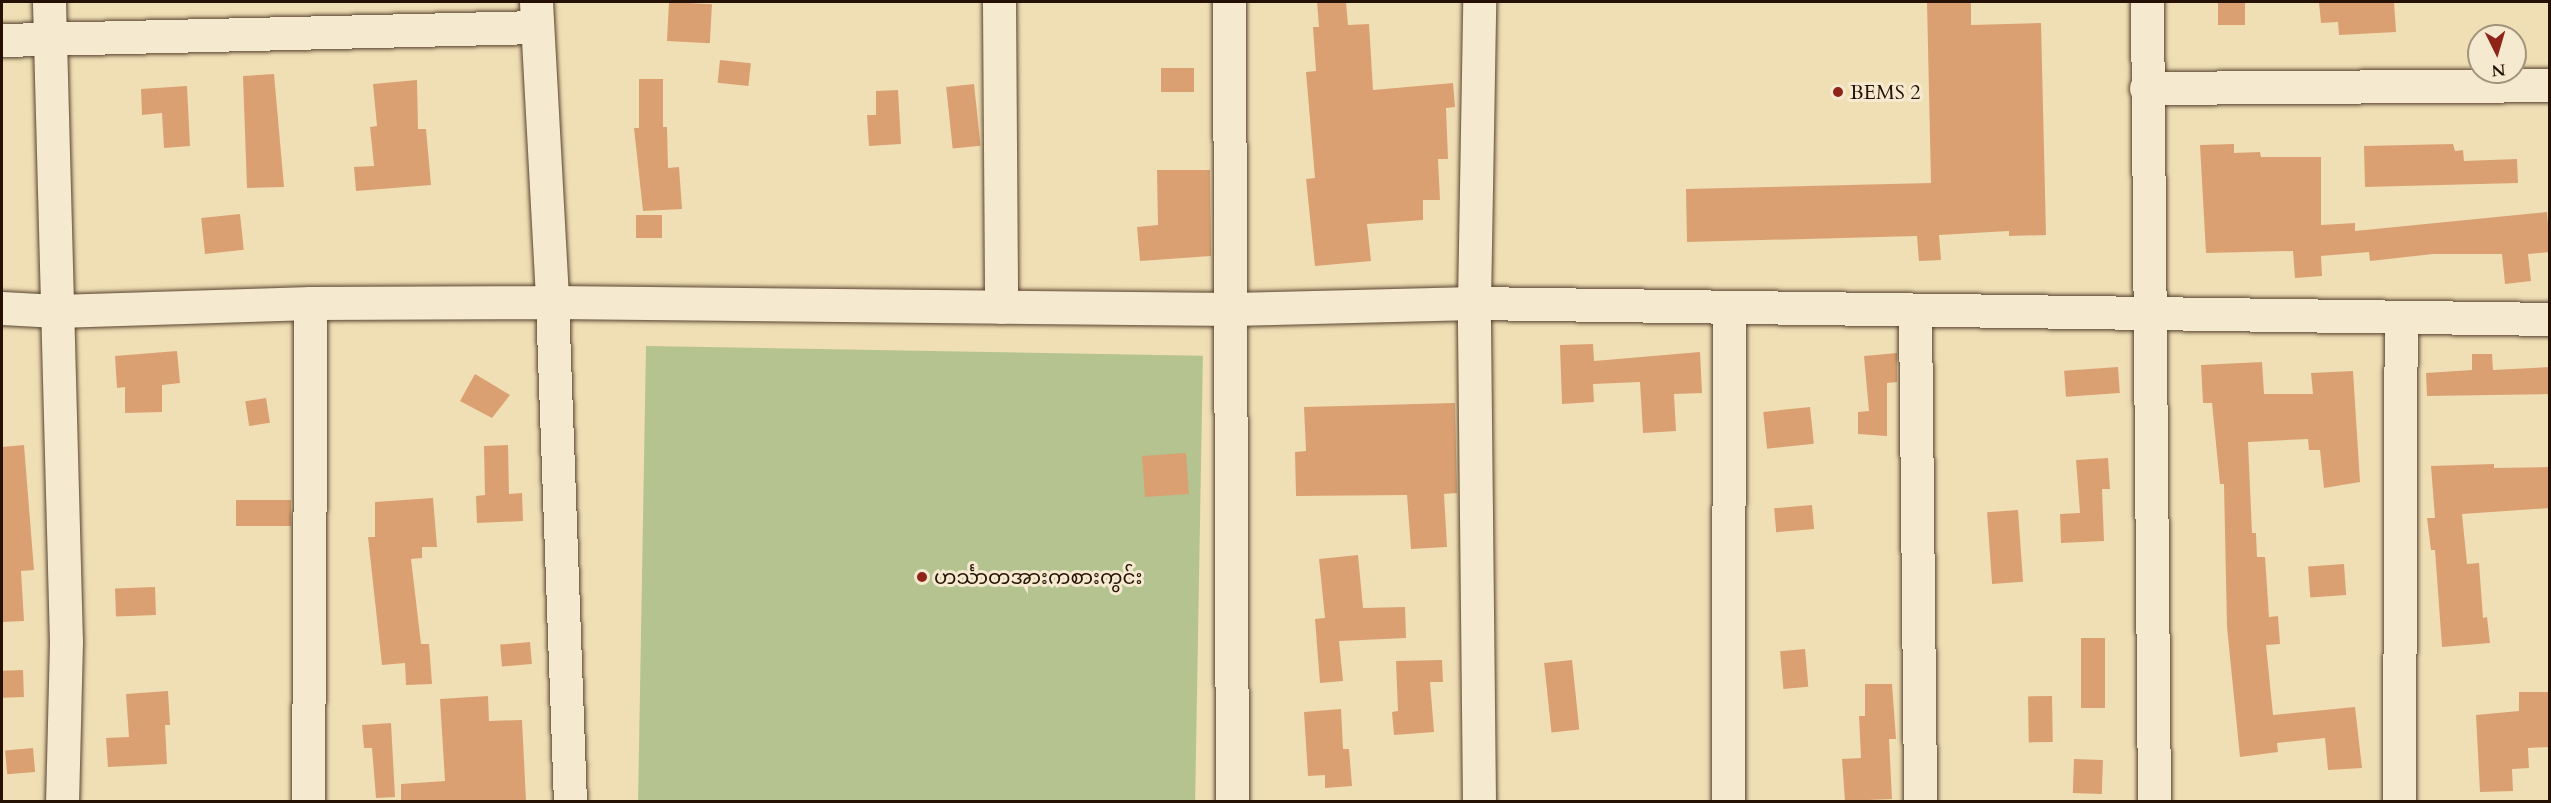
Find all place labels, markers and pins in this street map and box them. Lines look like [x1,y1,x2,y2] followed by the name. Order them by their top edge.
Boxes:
[1850,80,1920,104] place label: BEMS 2
[1831,85,1845,99] marker: BEMS 2
[934,565,1142,589] place label: ဟင်္သာတအားကစားကွင်း
[915,570,929,584] marker: ဟင်္သာတအားကစားကွင်း

